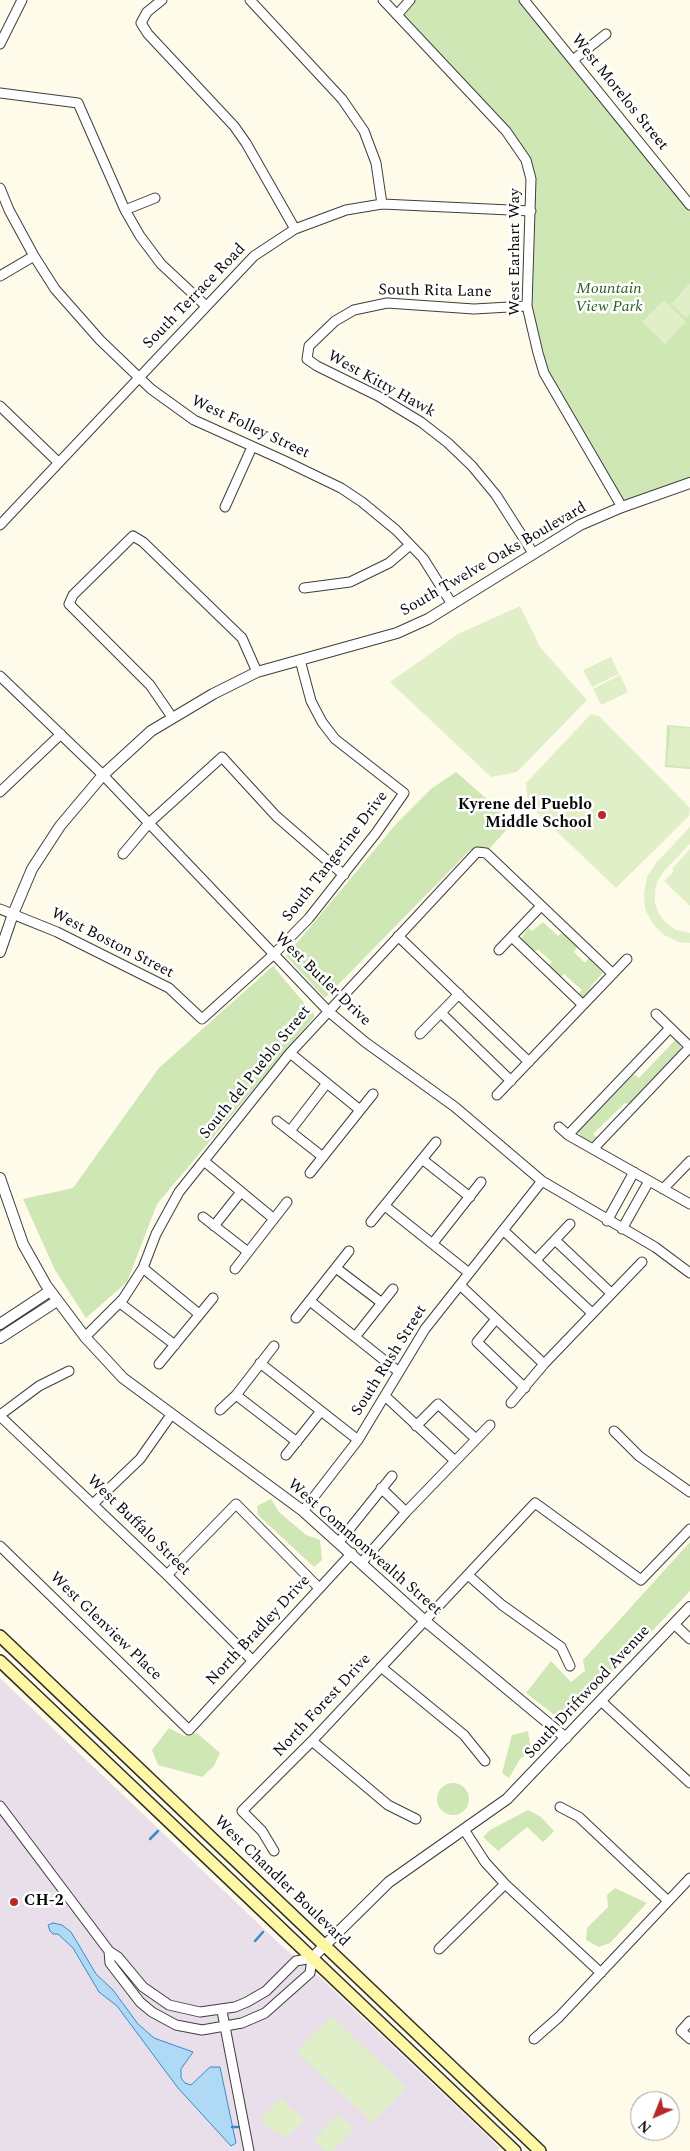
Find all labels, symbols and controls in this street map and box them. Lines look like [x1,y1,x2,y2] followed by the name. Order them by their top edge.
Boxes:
[566,31,672,155] street label: West Morelos Street
[506,188,526,316] street label: West Earhart Way
[140,240,250,354] street label: South Terrace Road
[575,280,643,318] park label: Mountain View Park
[378,281,492,303] street label: South Rita Lane
[324,347,438,423] street label: West Kitty Hawk
[188,392,312,464] street label: West Folley Street
[397,499,591,621] street label: South Twelve Oaks Boulevard
[279,788,393,926] street label: South Tangerine Drive
[458,796,592,834] place label: Kyrene del Pueblo Middle School
[596,809,608,821] marker: Kyrene del Pueblo Middle School
[47,905,177,983] street label: West Boston Street
[270,929,374,1031] street label: West Butler Drive
[196,1002,316,1144] street label: South del Pueblo Street
[348,1302,432,1420] street label: South Rush Street
[82,1471,194,1581] street label: West Buffalo Street
[283,1476,445,1620] street label: West Commonwealth Street
[45,1569,165,1685] street label: West Glenview Place
[203,1572,315,1690] street label: North Bradley Drive
[521,1622,655,1764] street label: South Driftwood Avenue
[270,1650,376,1762] street label: North Forest Drive
[209,1812,353,1952] street label: West Chandler Boulevard
[24,1892,64,1912] place label: CH-2
[8,1896,20,1908] marker: CH-2
[630,2091,680,2141] north arrow
[634,2115,656,2138] text: N

